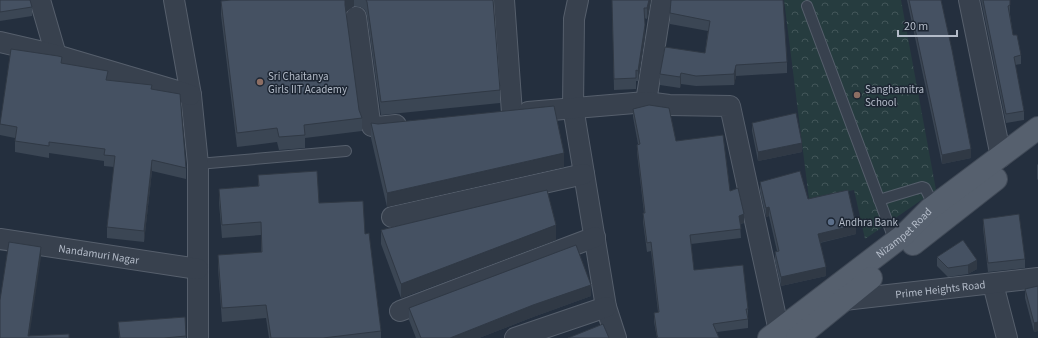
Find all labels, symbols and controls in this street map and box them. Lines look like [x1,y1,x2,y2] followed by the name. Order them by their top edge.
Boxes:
[898,12,957,38] scale bar
[904,18,928,35] text: 20 m
[268,69,347,97] place label: Sri Chaitanya Girls IIT Academy
[255,77,265,87] marker: Sri Chaitanya Girls IIT Academy
[865,82,924,110] place label: Sanghamitra School
[852,90,862,100] marker: Sanghamitra School
[873,204,935,262] street label: Nizampet Road
[839,215,898,230] place label: Andhra Bank
[826,217,836,227] marker: Andhra Bank
[57,241,140,268] street label: Nandamuri Nagar
[895,277,986,302] street label: Prime Heights Road

